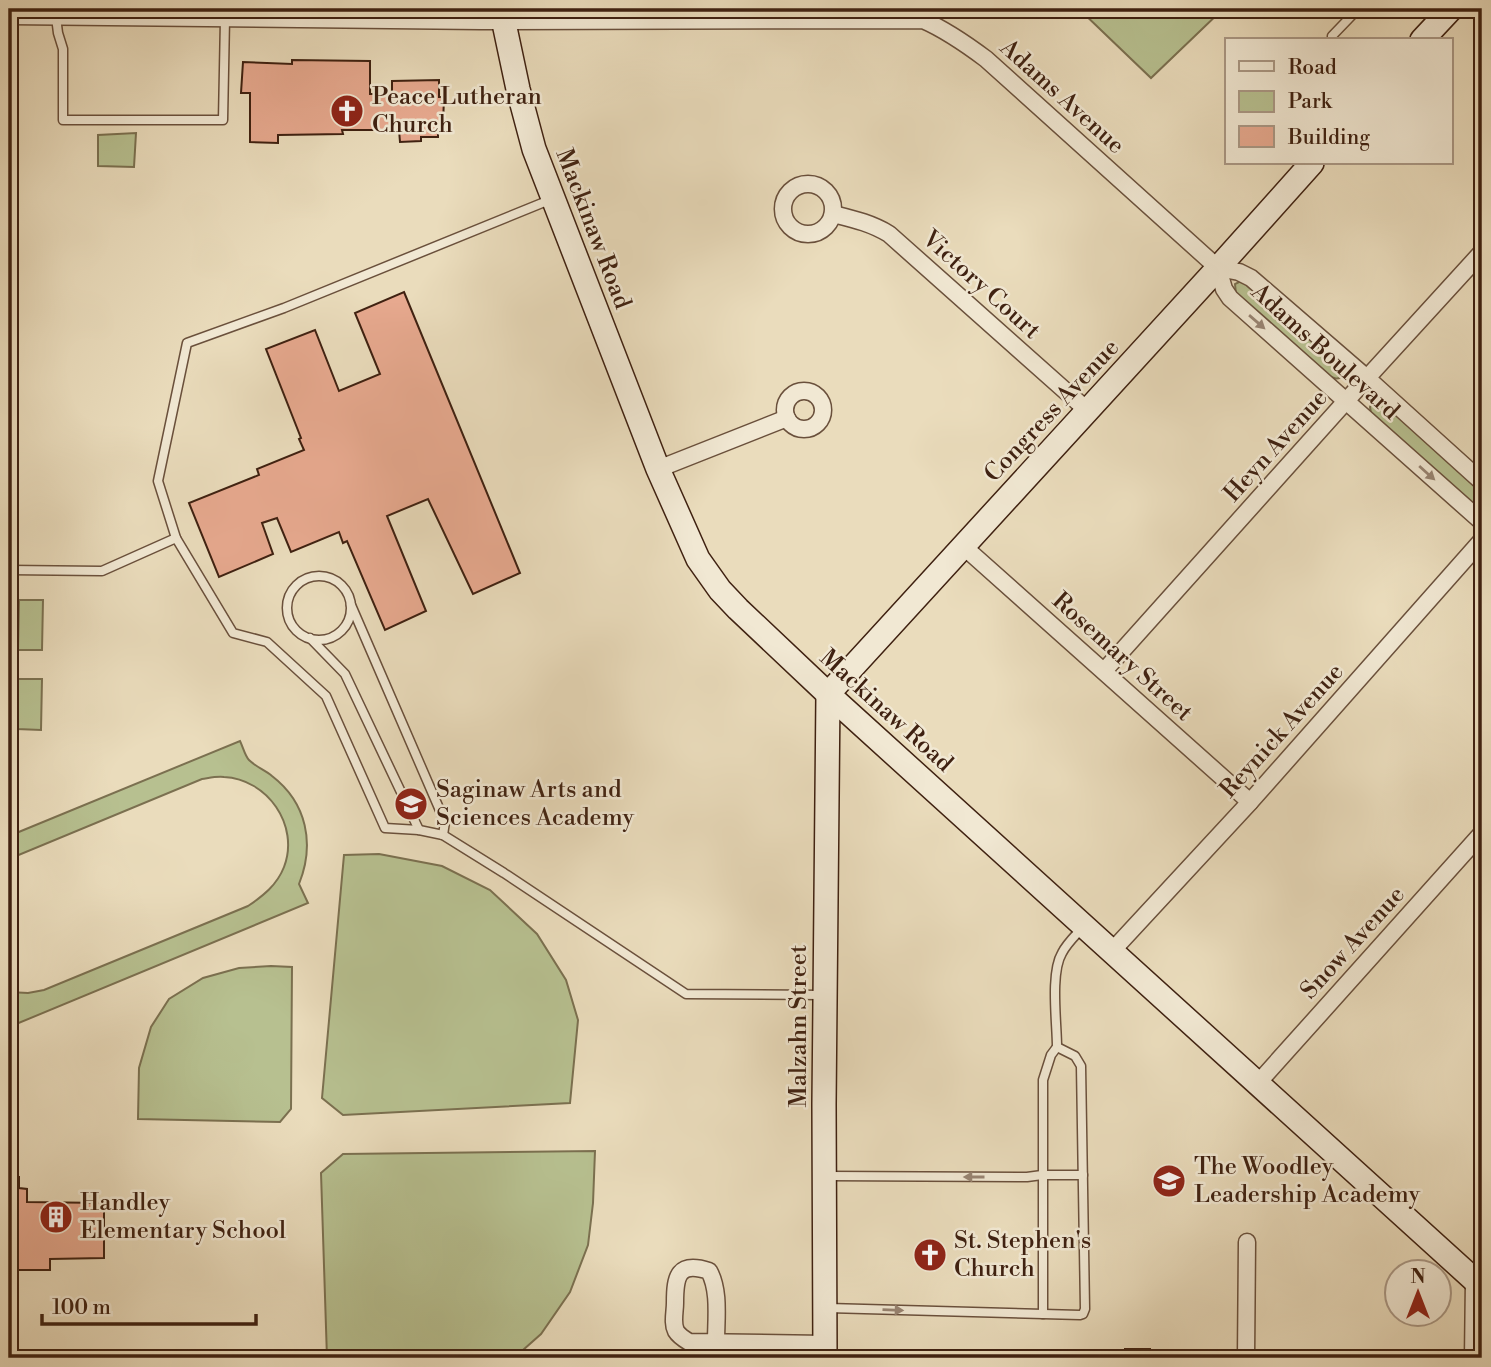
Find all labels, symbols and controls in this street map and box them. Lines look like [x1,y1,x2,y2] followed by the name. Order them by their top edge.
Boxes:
[993,33,1131,161] street label: Adams Avenue
[1225,38,1452,164] legend
[1288,55,1337,81] text: Road
[372,82,542,140] place label: Peace Lutheran Church
[1288,89,1333,115] text: Park
[328,92,366,130] church icon: Peace Lutheran Church
[1287,125,1370,151] text: Building
[549,145,637,314] street label: Mackinaw Road
[915,223,1047,346] street label: Victory Court
[1244,277,1406,427] street label: Adams Boulevard
[1248,313,1265,329] one-way arrow
[978,333,1126,489] street label: Congress Avenue
[1218,383,1334,509] street label: Heyn Avenue
[1418,465,1436,481] one-way arrow
[1046,586,1199,728] street label: Rosemary Street
[813,643,959,779] street label: Mackinaw Road
[1214,657,1350,805] street label: Reynick Avenue
[436,775,635,833] place label: Saginaw Arts and Sciences Academy
[392,785,430,823] school or university icon: Saginaw Arts and Sciences Academy
[1294,880,1412,1006] street label: Snow Avenue
[784,944,814,1107] street label: Malzahn Street
[1194,1152,1420,1210] place label: The Woodley Leadership Academy
[1150,1162,1188,1200] school or university icon: The Woodley Leadership Academy
[963,1171,985,1183] one-way arrow
[80,1188,286,1246] place label: Handley Elementary School
[37,1198,75,1236] building icon: Handley Elementary School
[954,1226,1091,1284] place label: St. Stephen's Church
[911,1236,949,1274] church icon: St. Stephen's Church
[1382,1258,1452,1328] north arrow
[1410,1265,1426,1289] text: N
[42,1283,256,1327] scale bar
[52,1295,111,1321] text: 100 m
[882,1304,904,1316] one-way arrow

